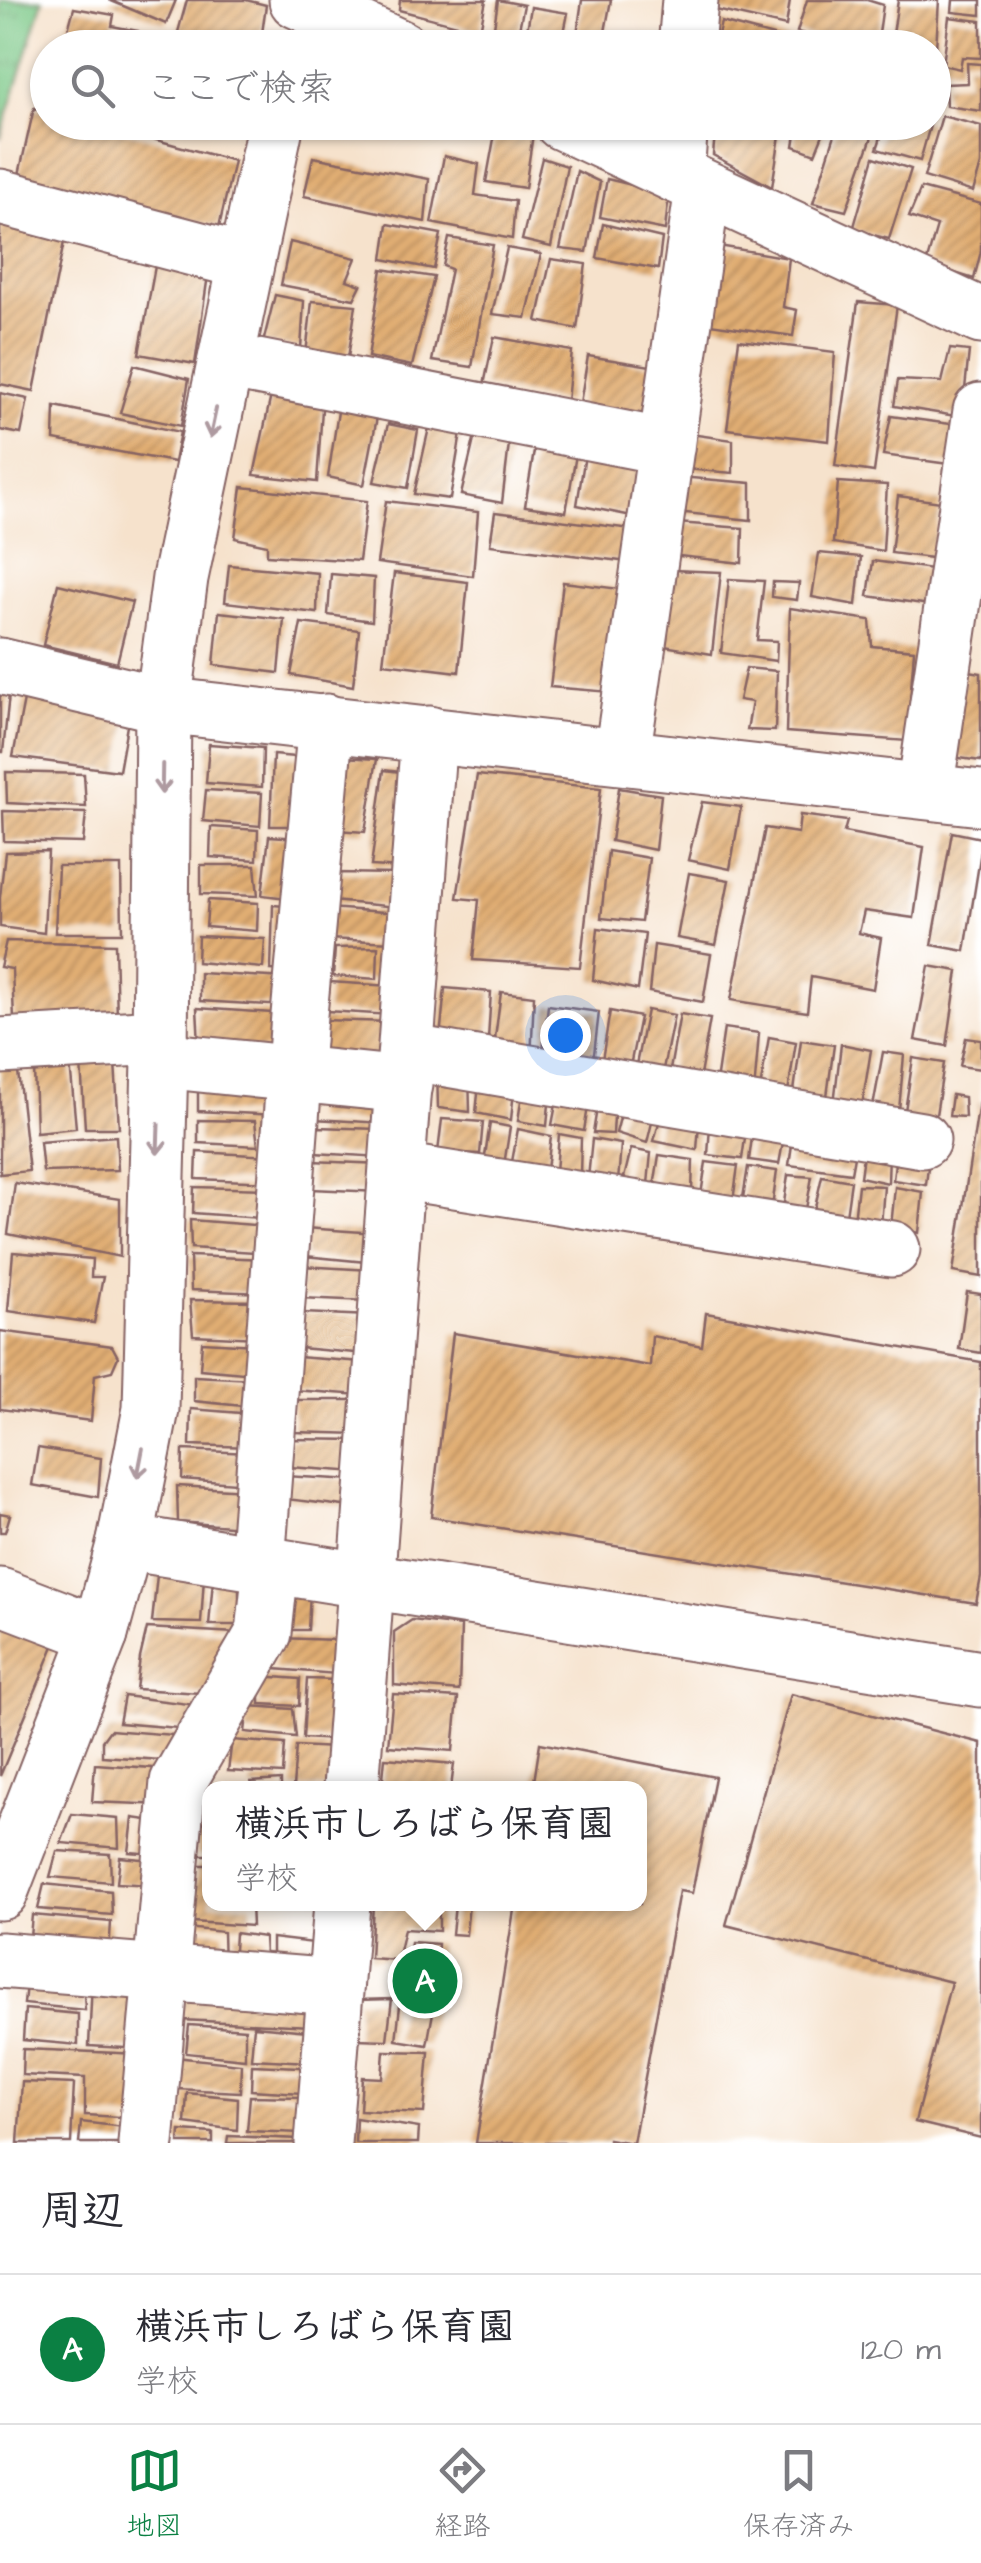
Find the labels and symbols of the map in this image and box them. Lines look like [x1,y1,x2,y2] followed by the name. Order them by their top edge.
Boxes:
[202,407,221,439] one-way arrow
[152,762,172,794] one-way arrow
[540,1010,591,1061] your location
[148,1122,167,1154] one-way arrow
[130,1446,149,1479] one-way arrow
[392,1944,458,2018] pin: A

